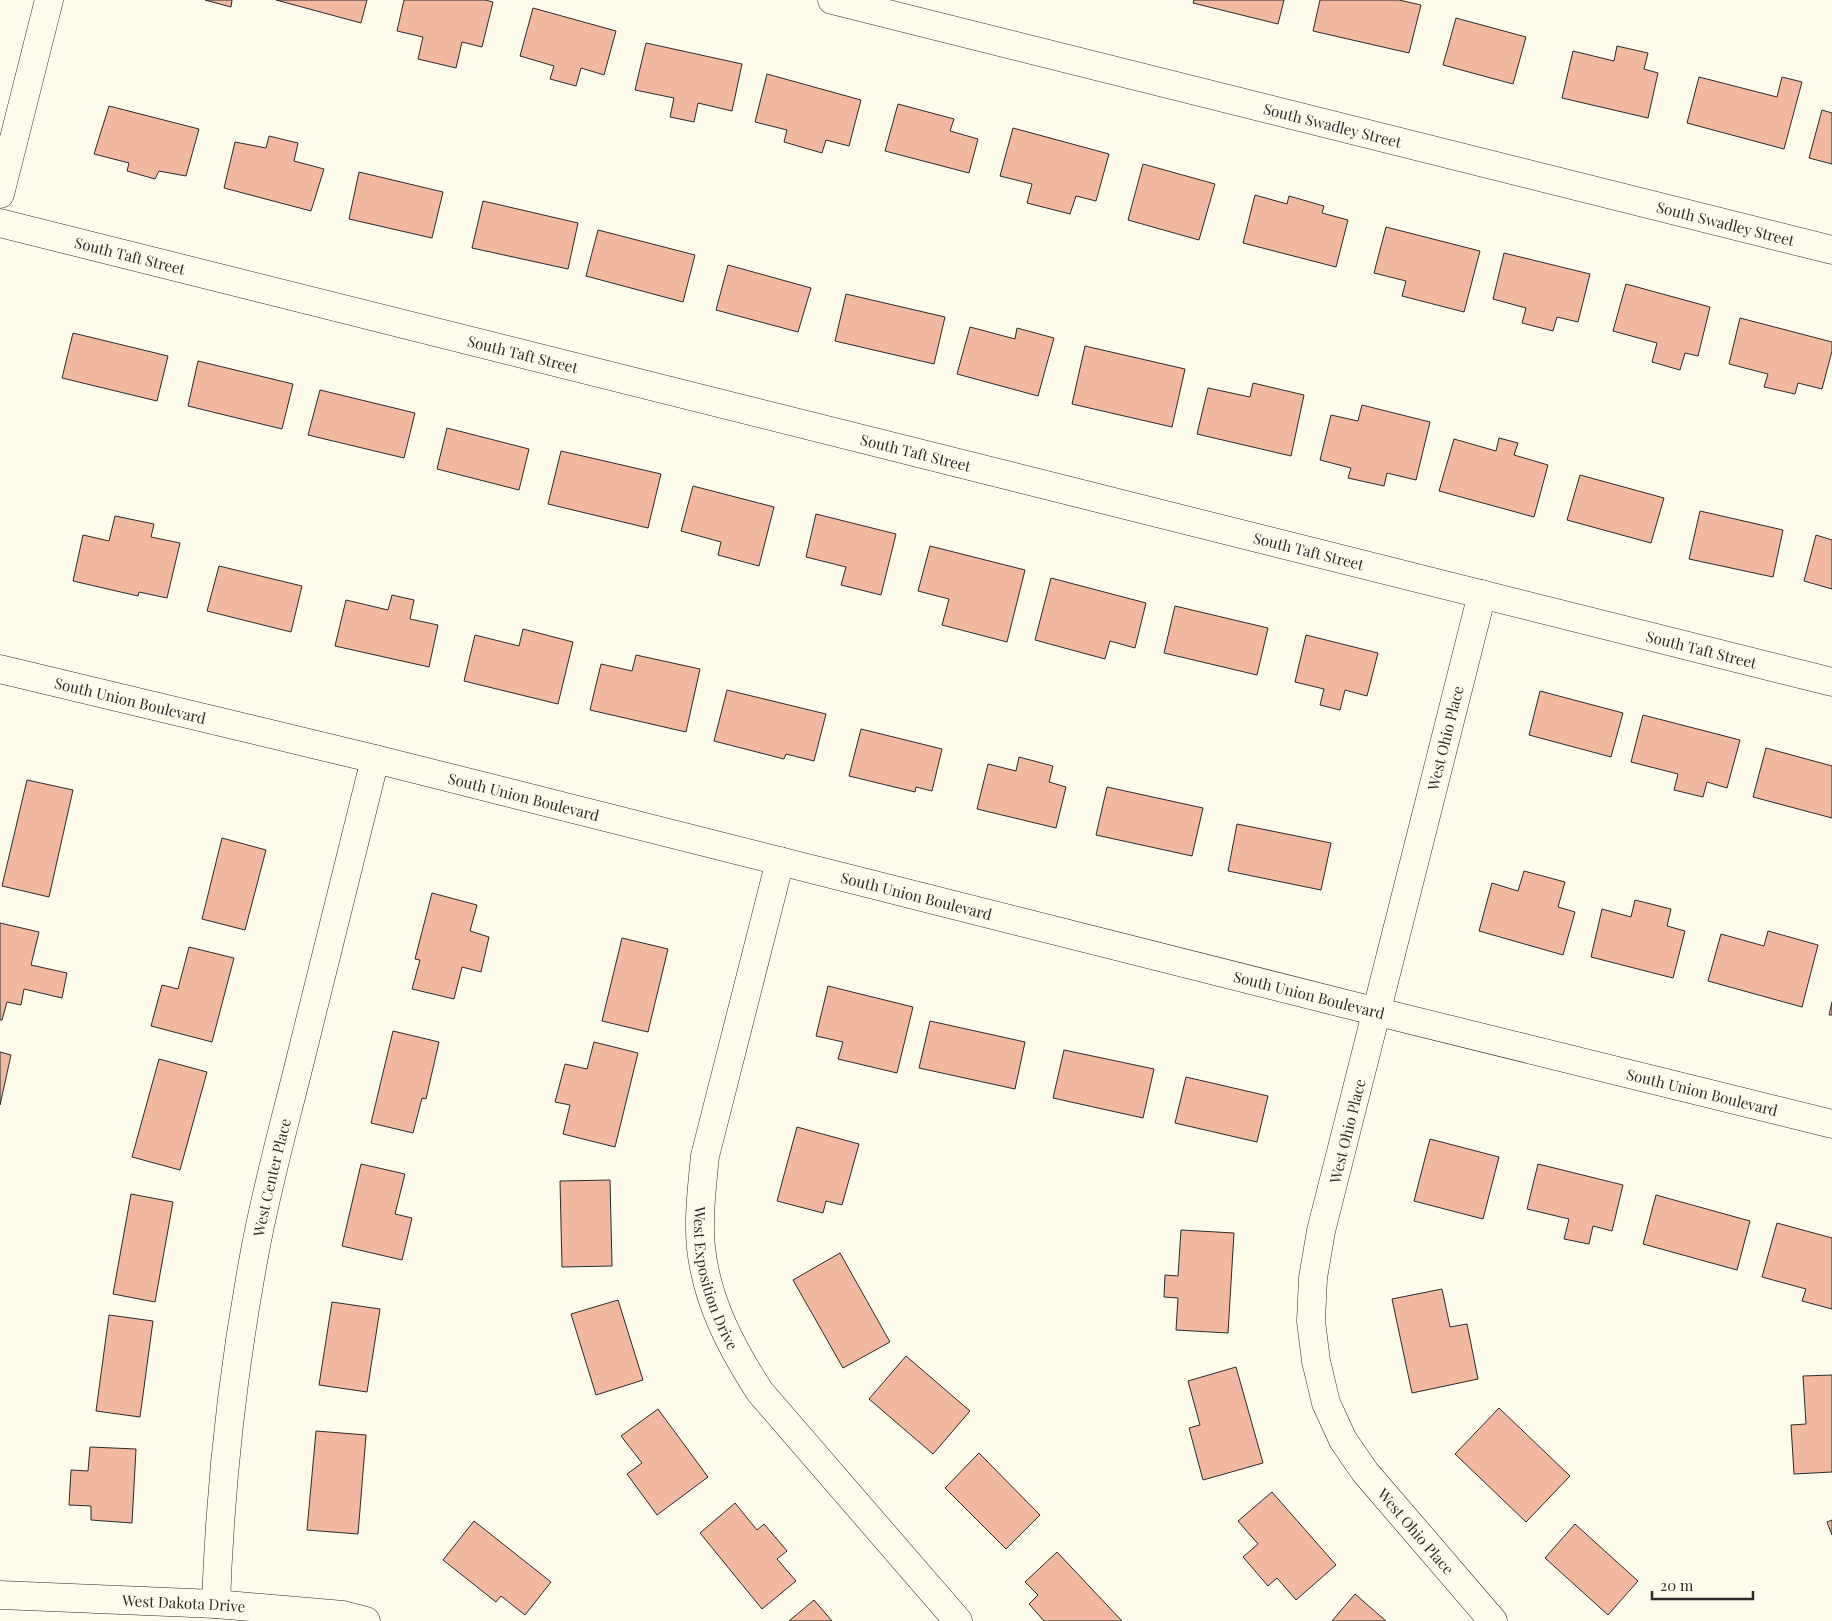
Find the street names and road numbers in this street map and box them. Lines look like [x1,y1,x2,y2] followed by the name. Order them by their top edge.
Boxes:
[1262,98,1404,152] street label: South Swadley Street
[1654,197,1797,250] street label: South Swadley Street
[73,232,188,279] street label: South Taft Street
[465,331,581,378] street label: South Taft Street
[858,429,974,476] street label: South Taft Street
[1251,527,1367,574] street label: South Taft Street
[1644,626,1759,673] street label: South Taft Street
[53,672,208,728] street label: South Union Boulevard
[1422,684,1468,793] street label: West Ohio Place
[446,768,602,825] street label: South Union Boulevard
[839,867,994,924] street label: South Union Boulevard
[1231,966,1387,1023] street label: South Union Boulevard
[1625,1064,1780,1120] street label: South Union Boulevard
[1324,1077,1370,1186] street label: West Ohio Place
[248,1116,295,1239] street label: West Center Place
[690,1205,743,1353] street label: West Exposition Drive
[1373,1483,1458,1578] street label: West Ohio Place
[121,1590,246,1616] street label: West Dakota Drive

